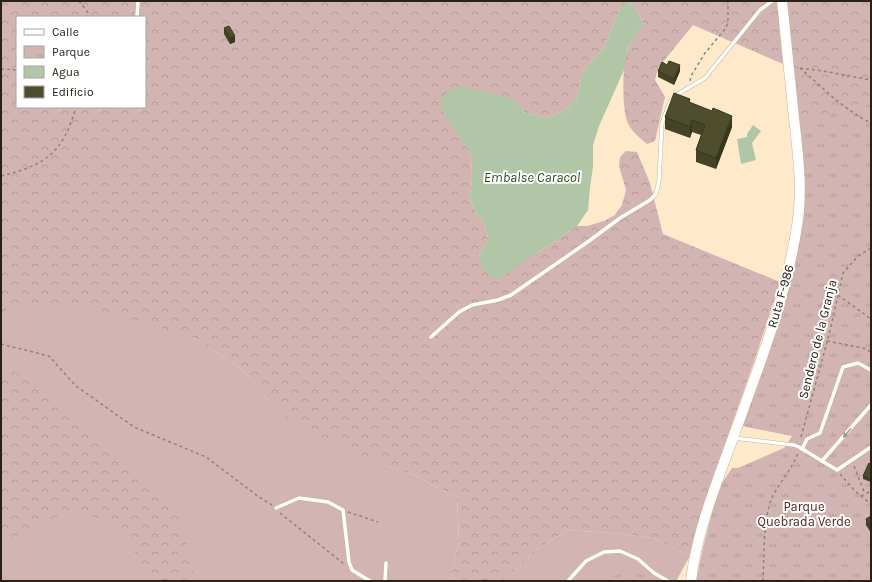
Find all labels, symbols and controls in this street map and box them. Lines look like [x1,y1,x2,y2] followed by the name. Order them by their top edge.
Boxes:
[16,16,146,108] legend
[52,25,79,39] text: Calle
[52,45,90,59] text: Parque
[52,65,80,79] text: Agua
[52,85,93,99] text: Edificio
[484,169,581,186] water label: Embalse Caracol
[764,263,797,330] street label: Ruta F-986
[795,278,840,400] street label: Sendero de la Granja
[842,428,851,438] one-way arrow
[757,499,851,529] park label: Parque Quebrada Verde

